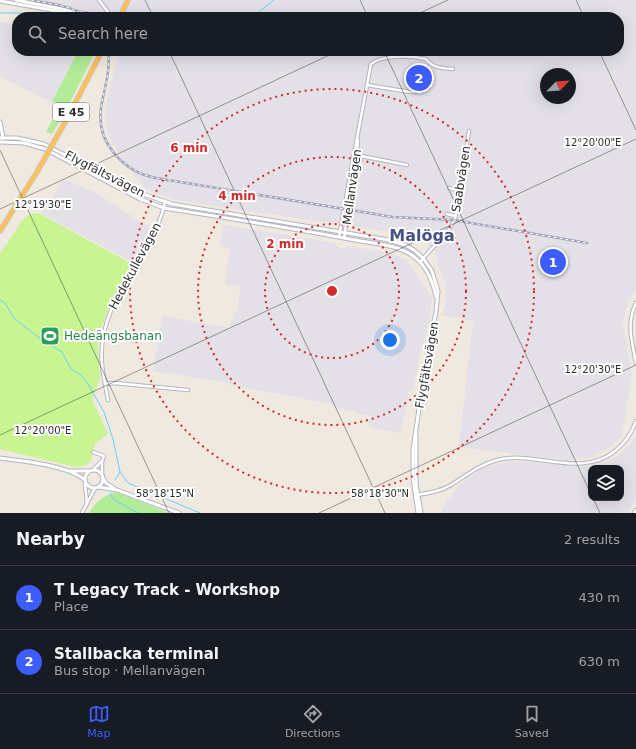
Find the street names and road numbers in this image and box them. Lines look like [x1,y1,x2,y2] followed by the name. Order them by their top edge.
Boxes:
[53,103,89,121] road number: E 45
[449,145,473,213] street label: Saabvägen
[63,148,147,200] street label: Flygfältsvägen
[340,148,364,226] street label: Mellanvägen
[106,220,164,312] street label: Hedekullevägen
[412,321,442,409] street label: Flygfältsvägen

